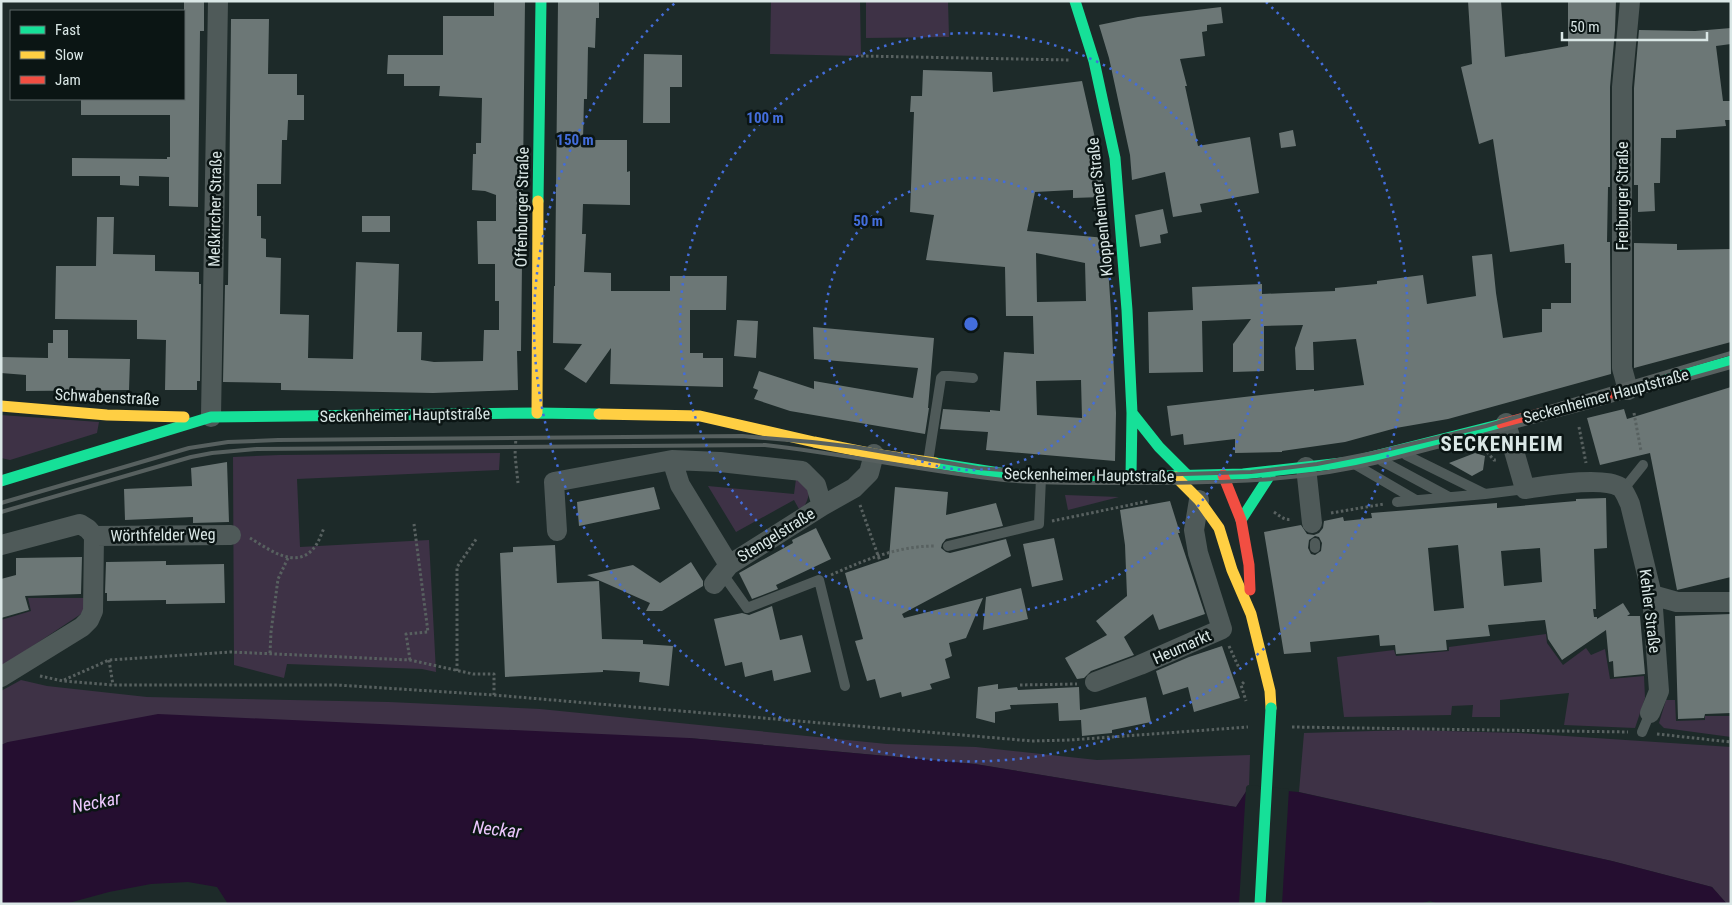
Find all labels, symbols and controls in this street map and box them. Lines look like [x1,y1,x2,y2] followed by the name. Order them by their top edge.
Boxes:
[10,10,185,100] legend
[1562,10,1707,42] scale bar
[1570,18,1600,36] text: 50 m
[55,21,80,39] text: Fast
[55,46,84,64] text: Slow
[55,71,81,89] text: Jam
[746,109,784,127] text: 100 m
[556,131,594,149] text: 150 m
[1083,137,1117,277] street label: Kloppenheimer Straße
[1613,142,1632,250] street label: Freiburger Straße
[511,147,533,267] street label: Offenburger Straße
[204,151,226,267] street label: Meßkircher Straße
[853,212,883,230] text: 50 m
[962,315,980,333] centre of rings
[1521,365,1691,427] street label: Seckenheimer Hauptstraße
[54,385,160,409] street label: Schwabenstraße
[320,404,490,426] street label: Seckenheimer Hauptstraße
[1440,432,1564,456] district label: SECKENHEIM
[1004,464,1174,486] street label: Seckenheimer Hauptstraße
[734,504,818,566] street label: Stengelstraße
[110,525,216,545] street label: Wörthfelder Weg
[1635,568,1665,654] street label: Kehler Straße
[1150,626,1214,668] street label: Heumarkt
[70,787,123,817] water label: Neckar
[472,816,523,842] water label: Neckar

